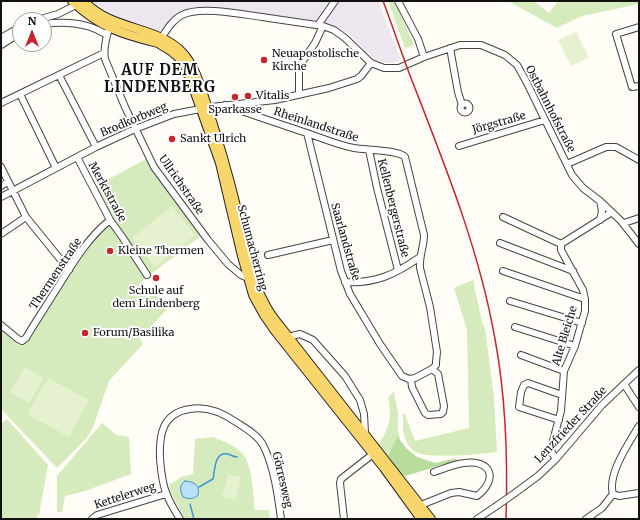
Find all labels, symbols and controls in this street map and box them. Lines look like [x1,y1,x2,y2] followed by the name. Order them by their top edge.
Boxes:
[12,12,52,52] north arrow
[28,14,36,28] text: N
[272,47,359,73] place label: Neuapostolische Kirche
[259,55,269,65] marker: Neuapostolische Kirche
[104,62,216,97] district label: AUF DEM LINDENBERG
[522,63,578,155] street label: Ostbahnhofstraße
[256,89,289,103] place label: Vitalis
[243,91,253,101] marker: Vitalis
[230,92,240,102] marker: Sparkasse
[99,100,169,140] street label: Brodkorbweg
[208,103,262,117] place label: Sparkasse
[272,105,360,145] street label: Rheinlandstraße
[471,109,527,137] street label: Jörgstraße
[180,132,246,146] place label: Sankt Ulrich
[167,134,177,144] marker: Sankt Ulrich
[156,153,206,217] street label: Ullrichstraße
[374,157,412,259] street label: Kellenbergerstraße
[85,160,129,224] street label: Merktstraße
[328,202,362,282] street label: Saarlandstraße
[234,204,270,292] street label: Schumacherring
[27,236,85,312] street label: Thermenstraße
[118,244,204,258] place label: Kleine Thermen
[105,246,115,256] marker: Kleine Thermen
[151,273,161,283] marker: Schule auf dem Lindenberg
[112,284,200,310] place label: Schule auf dem Lindenberg
[550,304,580,368] street label: Alte Bleiche
[93,326,174,340] place label: Forum/Basilika
[80,328,90,338] marker: Forum/Basilika
[532,384,610,466] street label: Lenzfrieder Straße
[269,451,295,509] street label: Görresweg
[93,480,157,512] street label: Kettelerweg

